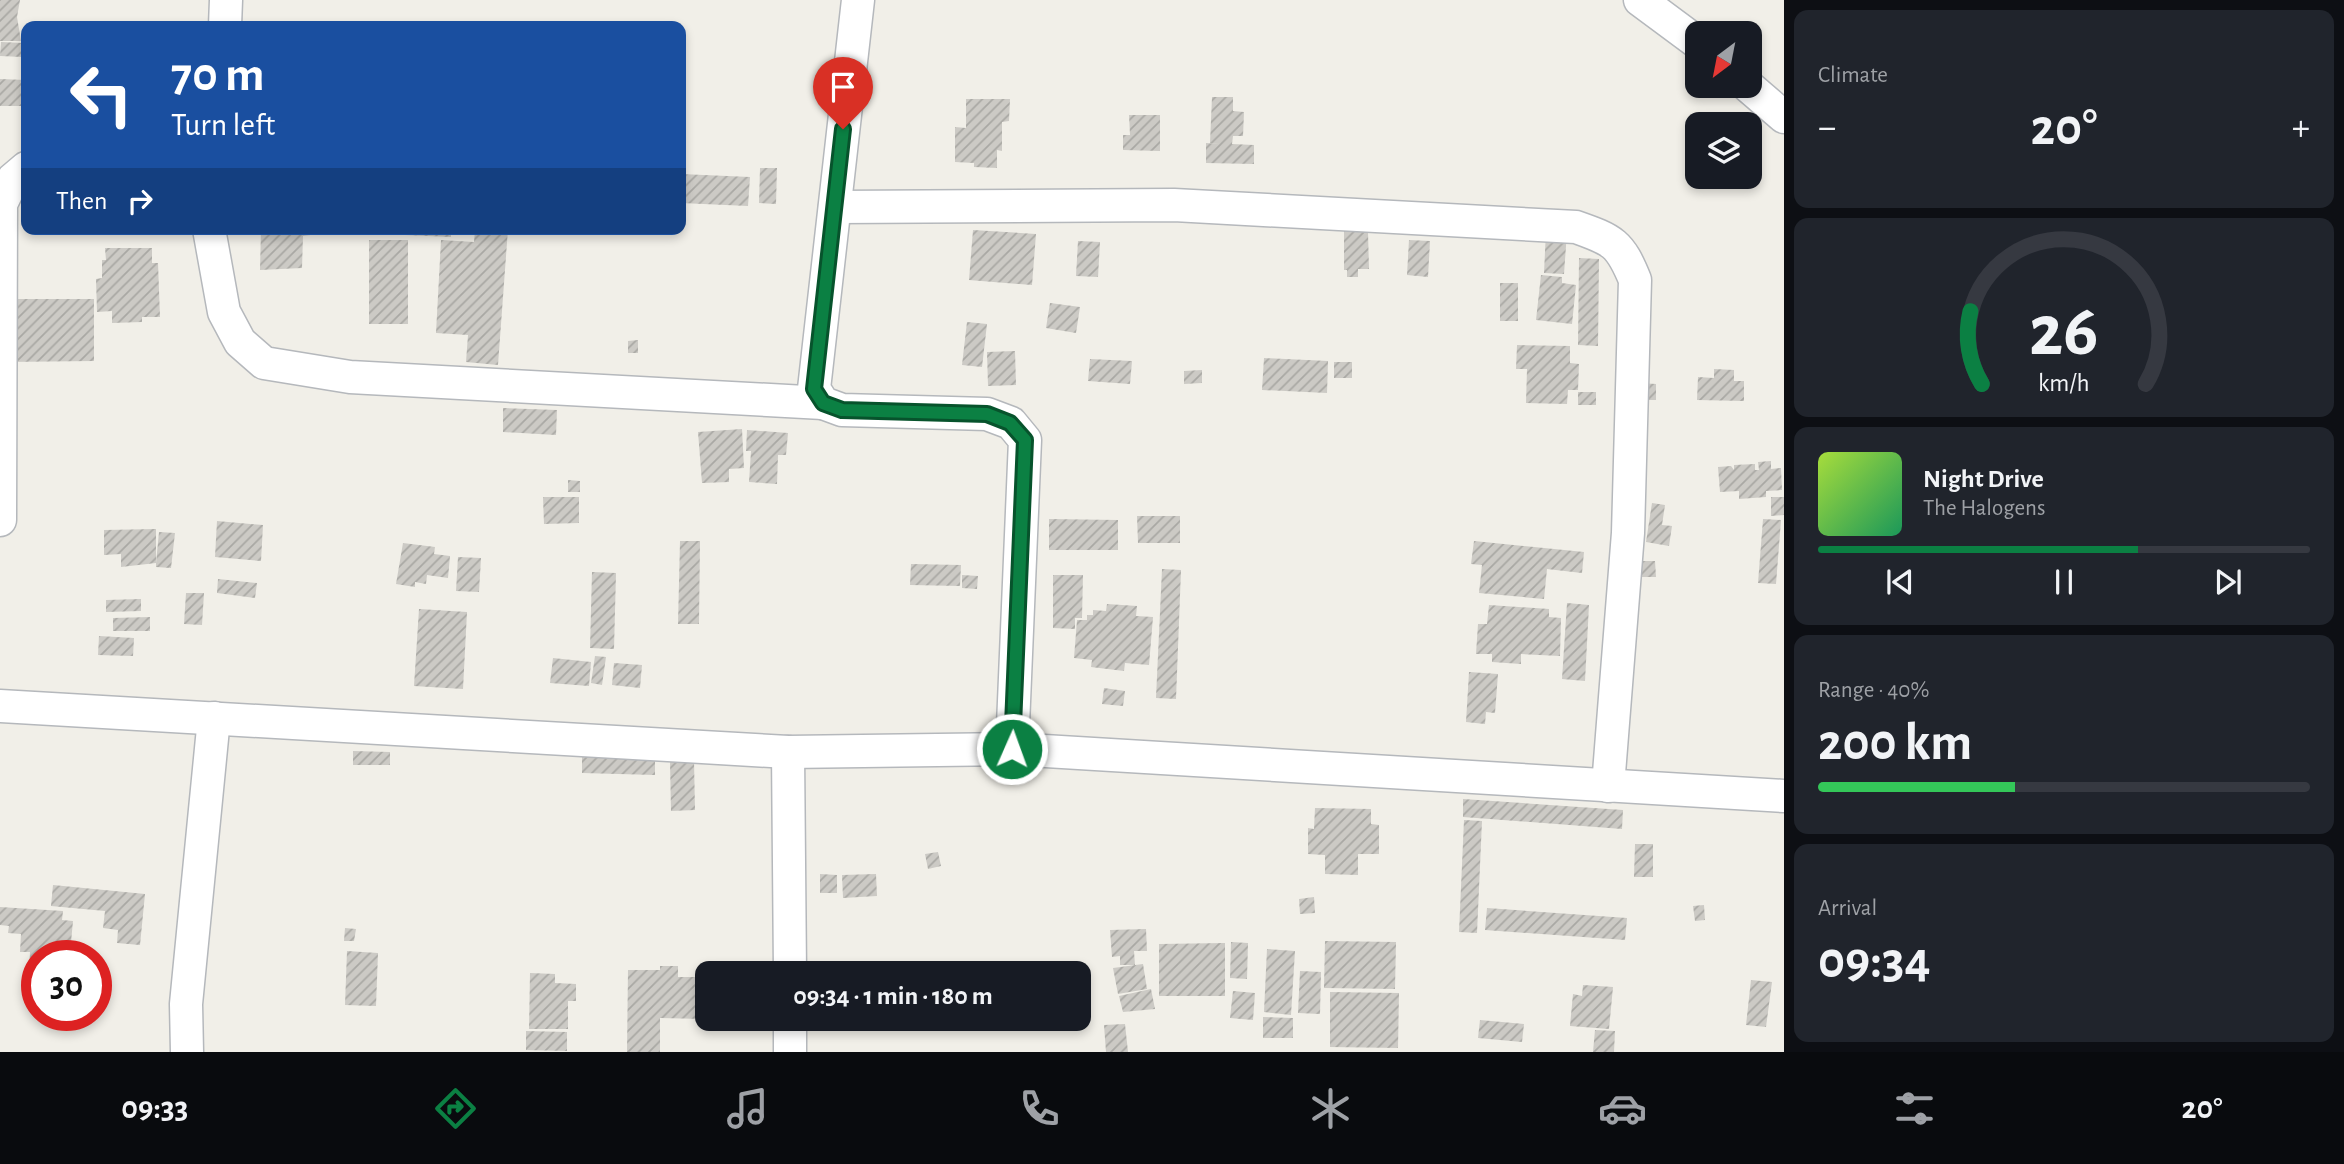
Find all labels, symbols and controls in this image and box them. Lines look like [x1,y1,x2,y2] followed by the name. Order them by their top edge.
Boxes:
[1685,21,1762,98] north arrow
[1685,21,1762,189] map controls
[56,49,147,140] icon: left
[171,51,265,100] text: 70 m
[813,57,873,129] pin
[1818,64,1888,87] text: Climate
[824,68,862,106] icon: arrive
[2031,102,2097,154] text: 20°
[171,109,275,141] text: Turn left
[1818,109,1836,147] text: −
[2292,109,2310,147] text: +
[1685,112,1762,189] button: layers
[121,182,159,220] icon: right
[56,188,107,214] text: Then
[2029,296,2099,369] text: 26
[2038,370,2090,395] text: km/h
[1923,466,2044,492] text: Night Drive
[1923,497,2045,520] text: The Halogens
[1881,563,1919,601] icon: previous
[2045,563,2083,601] icon: pause
[2209,563,2247,601] icon: next
[1818,679,1929,702] text: Range · 40%
[975,712,1049,786] position arrow
[1818,717,1972,769] text: 200 km
[1818,897,1877,920] text: Arrival
[1818,935,1931,987] text: 09:34
[21,940,112,1031] speed limit sign: 30
[793,983,993,1009] text: 09:34 · 1 min · 180 m
[431,1084,480,1133] icon: directions
[723,1084,772,1133] icon: music
[1015,1084,1064,1133] icon: phone
[1306,1084,1355,1133] icon: climate
[1598,1084,1647,1133] icon: car
[1890,1084,1939,1133] icon: filters
[121,1092,188,1124] text: 09:33
[2181,1092,2223,1124] text: 20°

